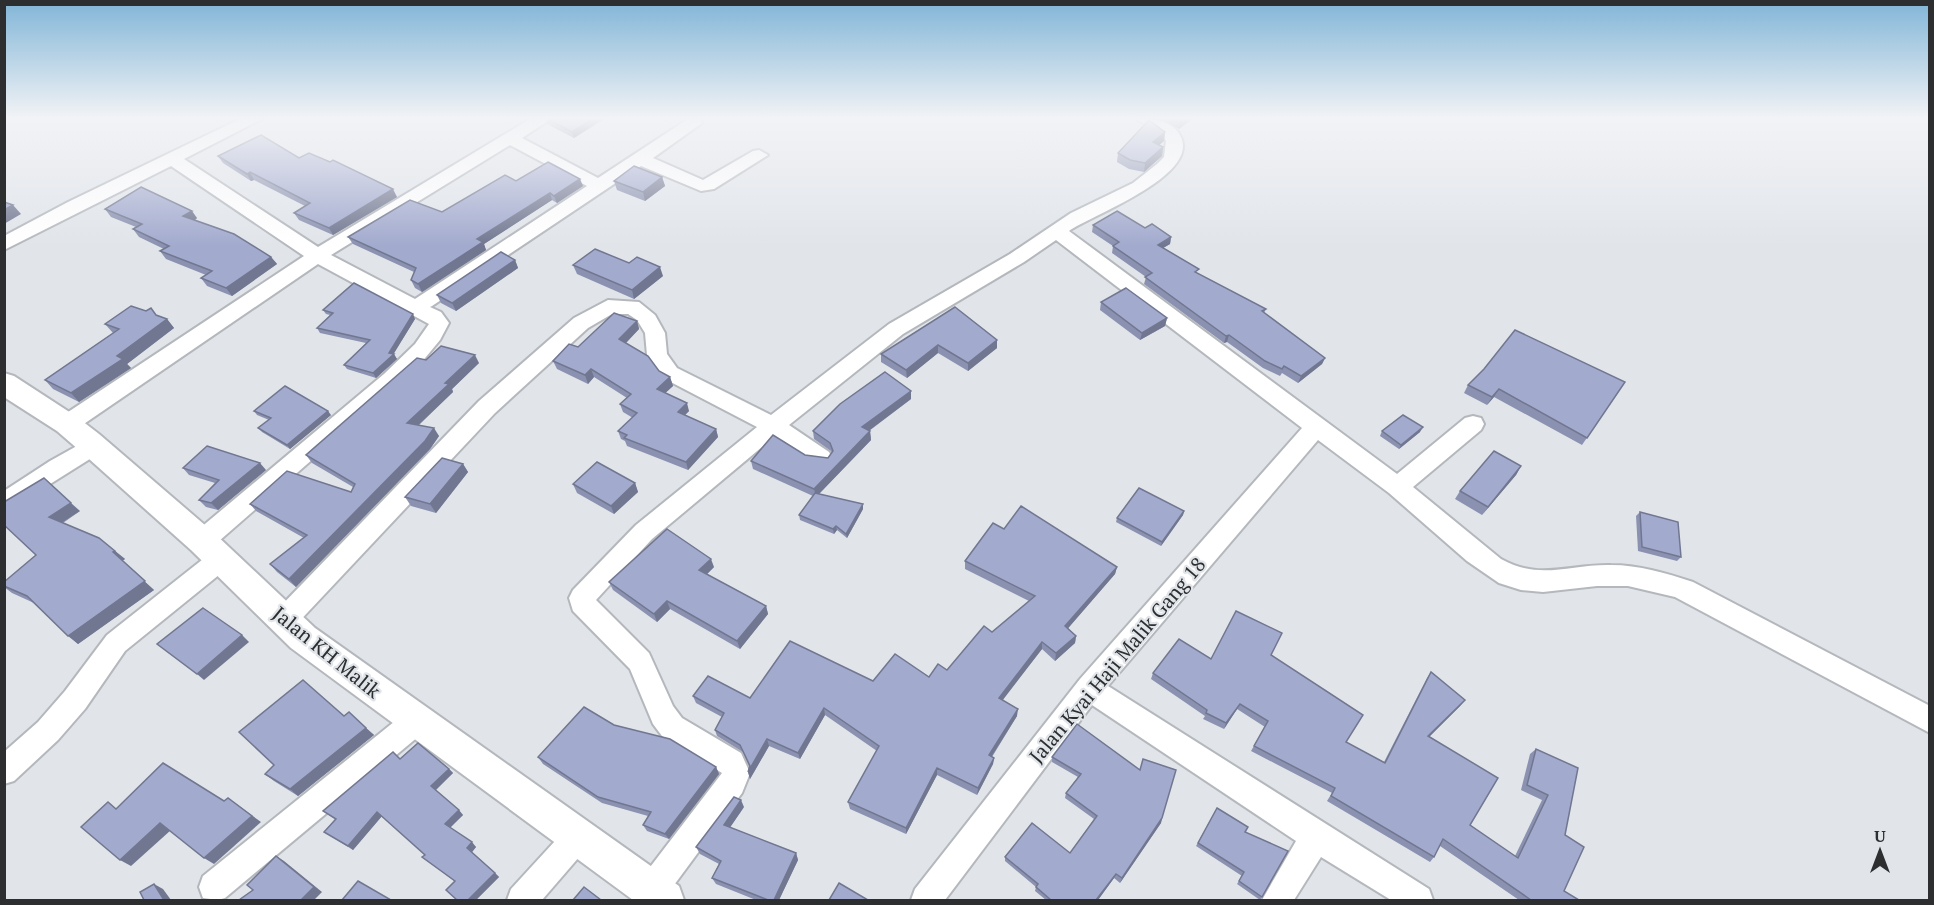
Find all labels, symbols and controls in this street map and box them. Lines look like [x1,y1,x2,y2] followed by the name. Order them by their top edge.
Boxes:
[1023,551,1211,769] street label: Jalan Kyai Haji Malik Gang 18
[267,600,387,704] street label: Jalan KH Malik
[1850,821,1910,881] north arrow
[1874,825,1886,847] text: U

